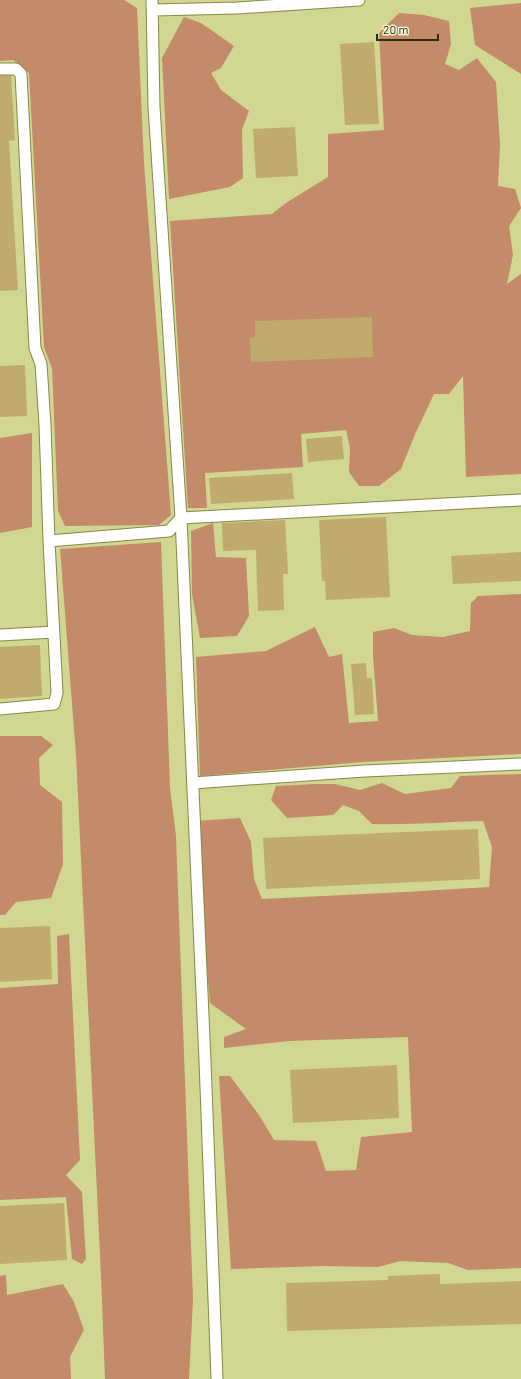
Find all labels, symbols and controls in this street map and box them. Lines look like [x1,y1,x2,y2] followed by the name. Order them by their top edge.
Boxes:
[377,16,438,42] scale bar
[383,22,409,36] text: 20 m

